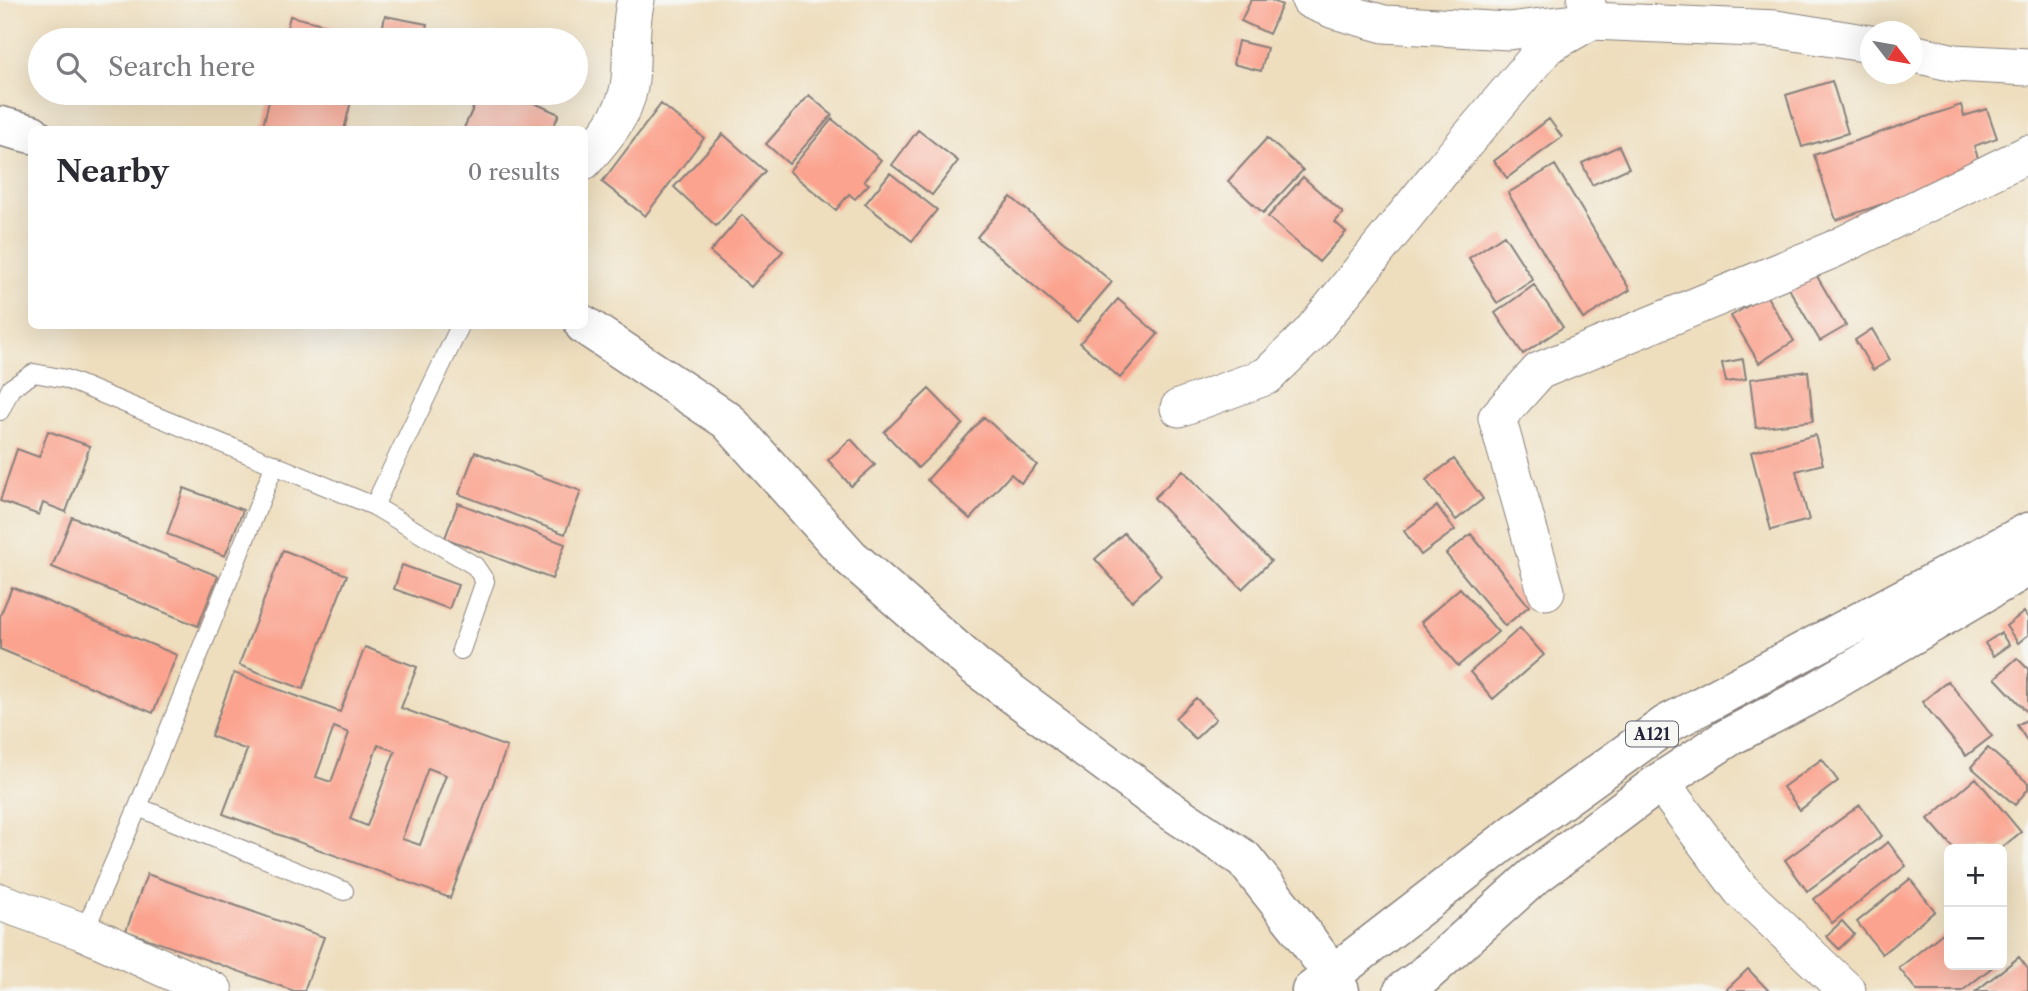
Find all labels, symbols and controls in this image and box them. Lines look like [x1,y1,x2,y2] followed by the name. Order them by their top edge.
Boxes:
[1860,21,1923,84] north arrow
[28,28,588,105] search box
[52,48,90,86] icon: search
[108,51,255,83] text: Search here
[56,153,169,190] text: Nearby
[468,158,560,186] text: 0 results
[1626,722,1678,747] road number: A121
[1944,844,2007,970] map controls
[1944,844,2007,907] button: +
[1944,907,2007,970] button: −

